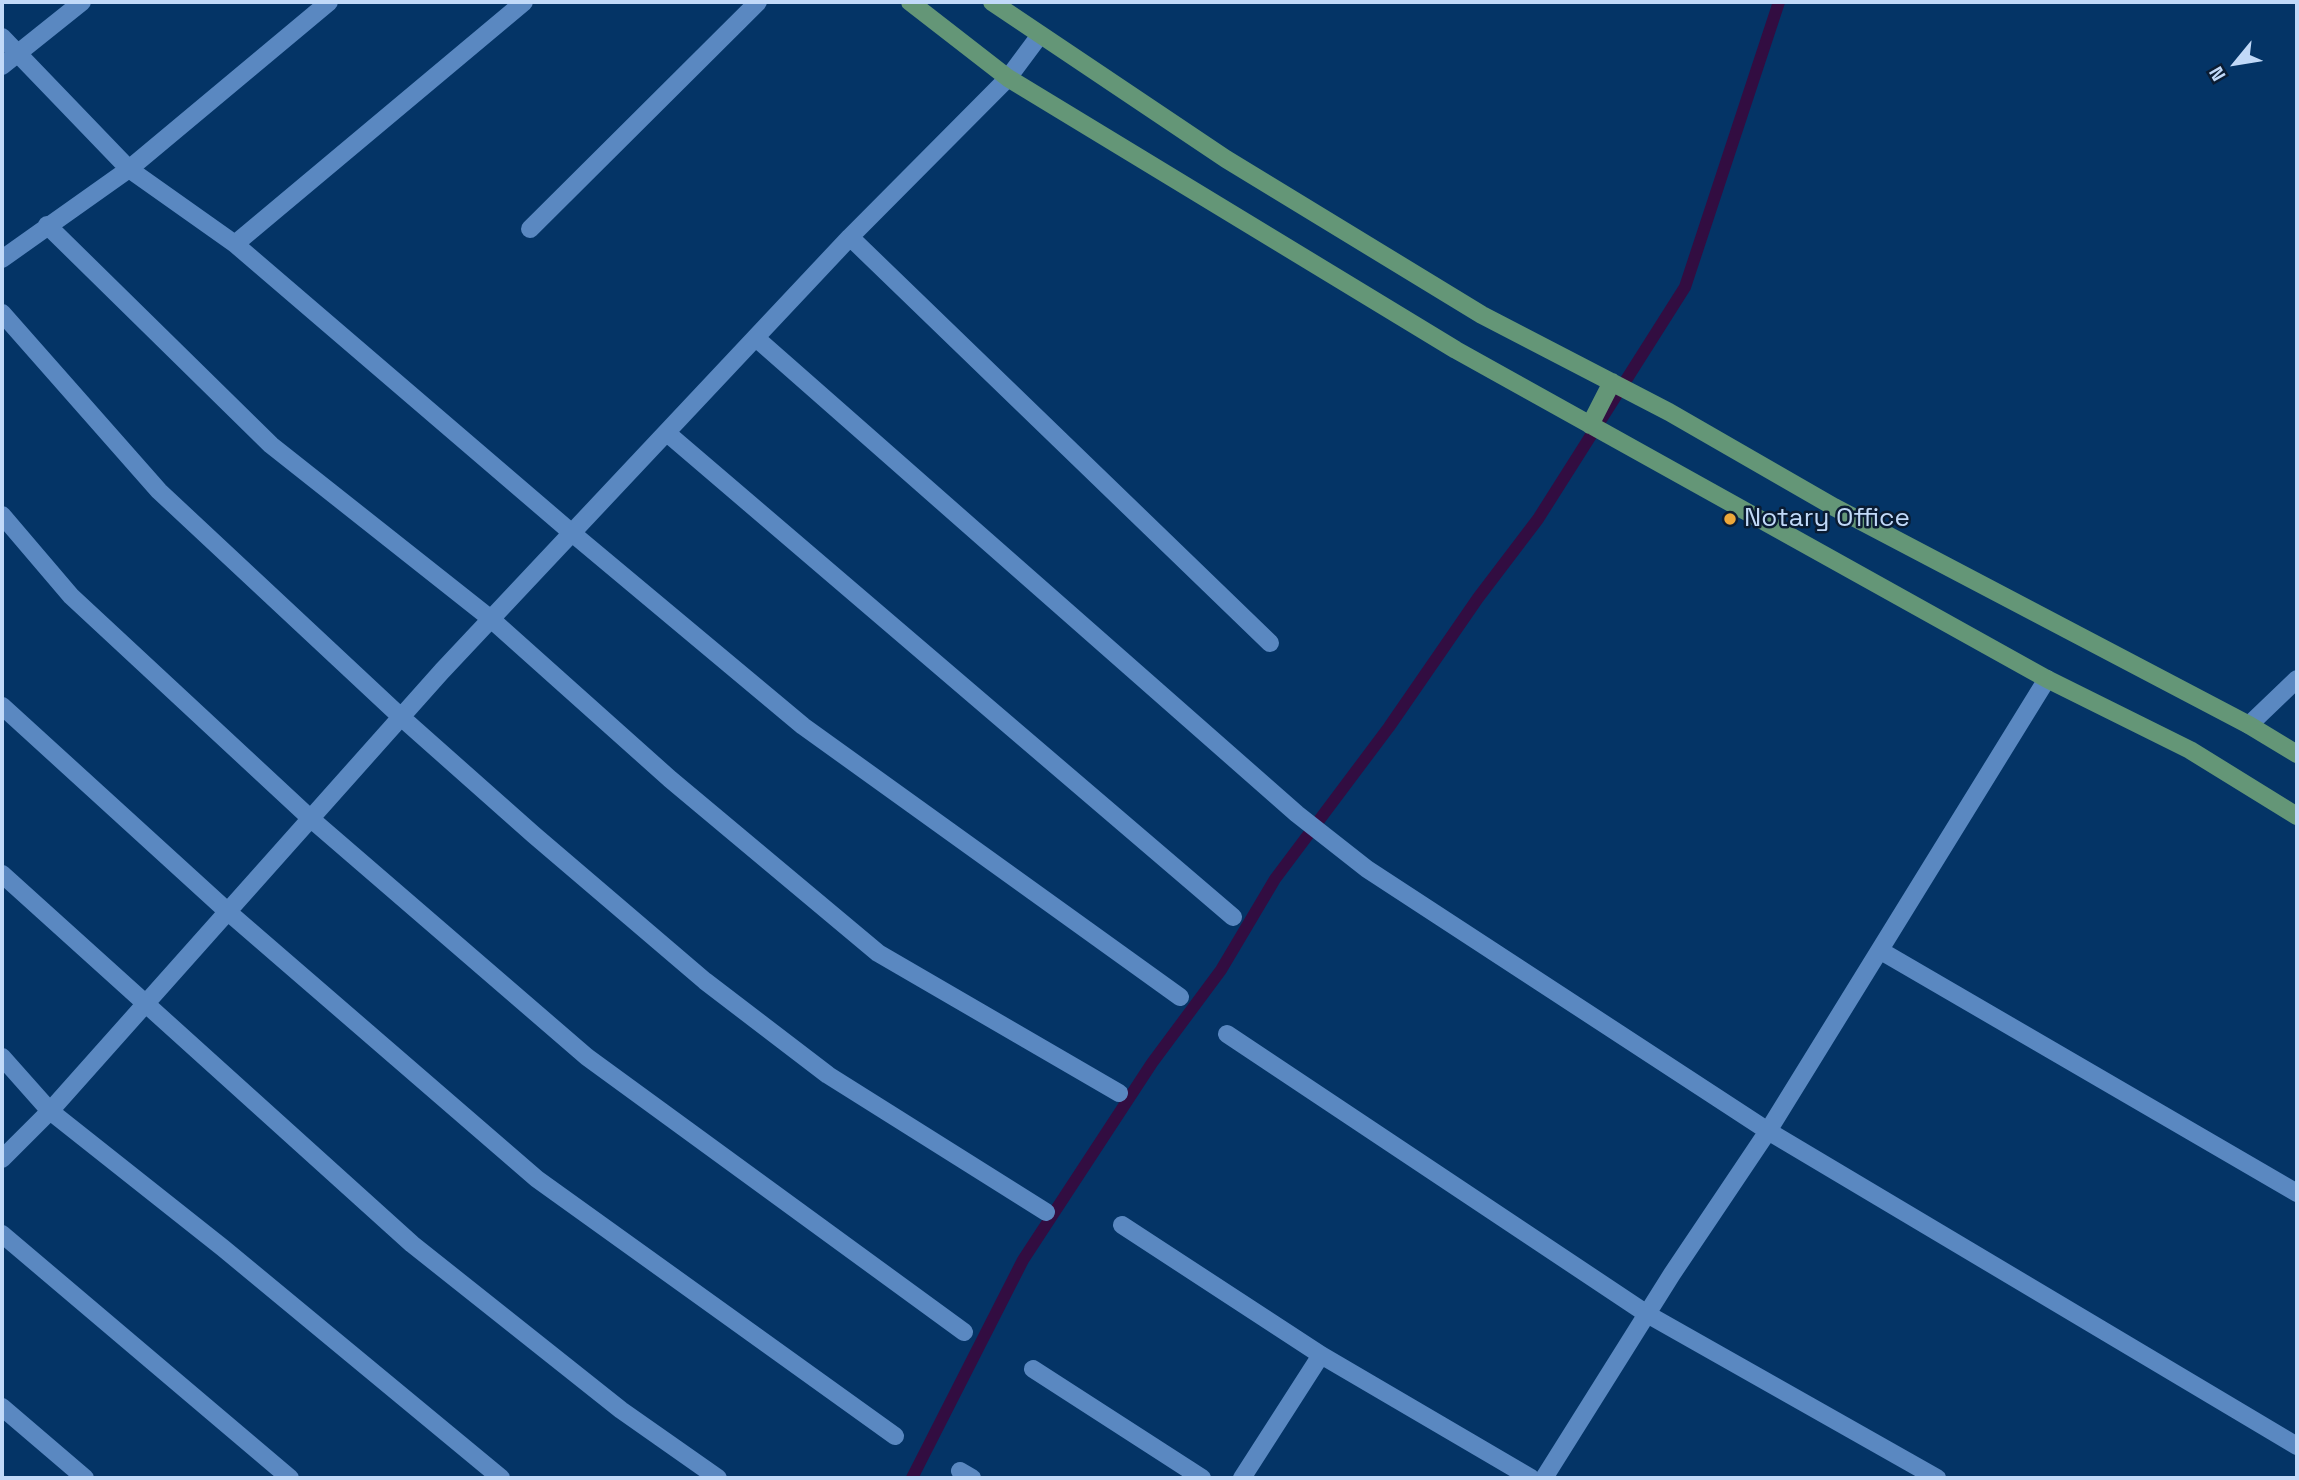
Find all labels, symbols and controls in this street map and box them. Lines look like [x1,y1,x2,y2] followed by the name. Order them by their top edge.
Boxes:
[2201,28,2271,98] north arrow
[2203,62,2231,86] text: N
[1744,503,1910,535] place label: Notary Office
[1722,511,1738,527] marker: Notary Office

